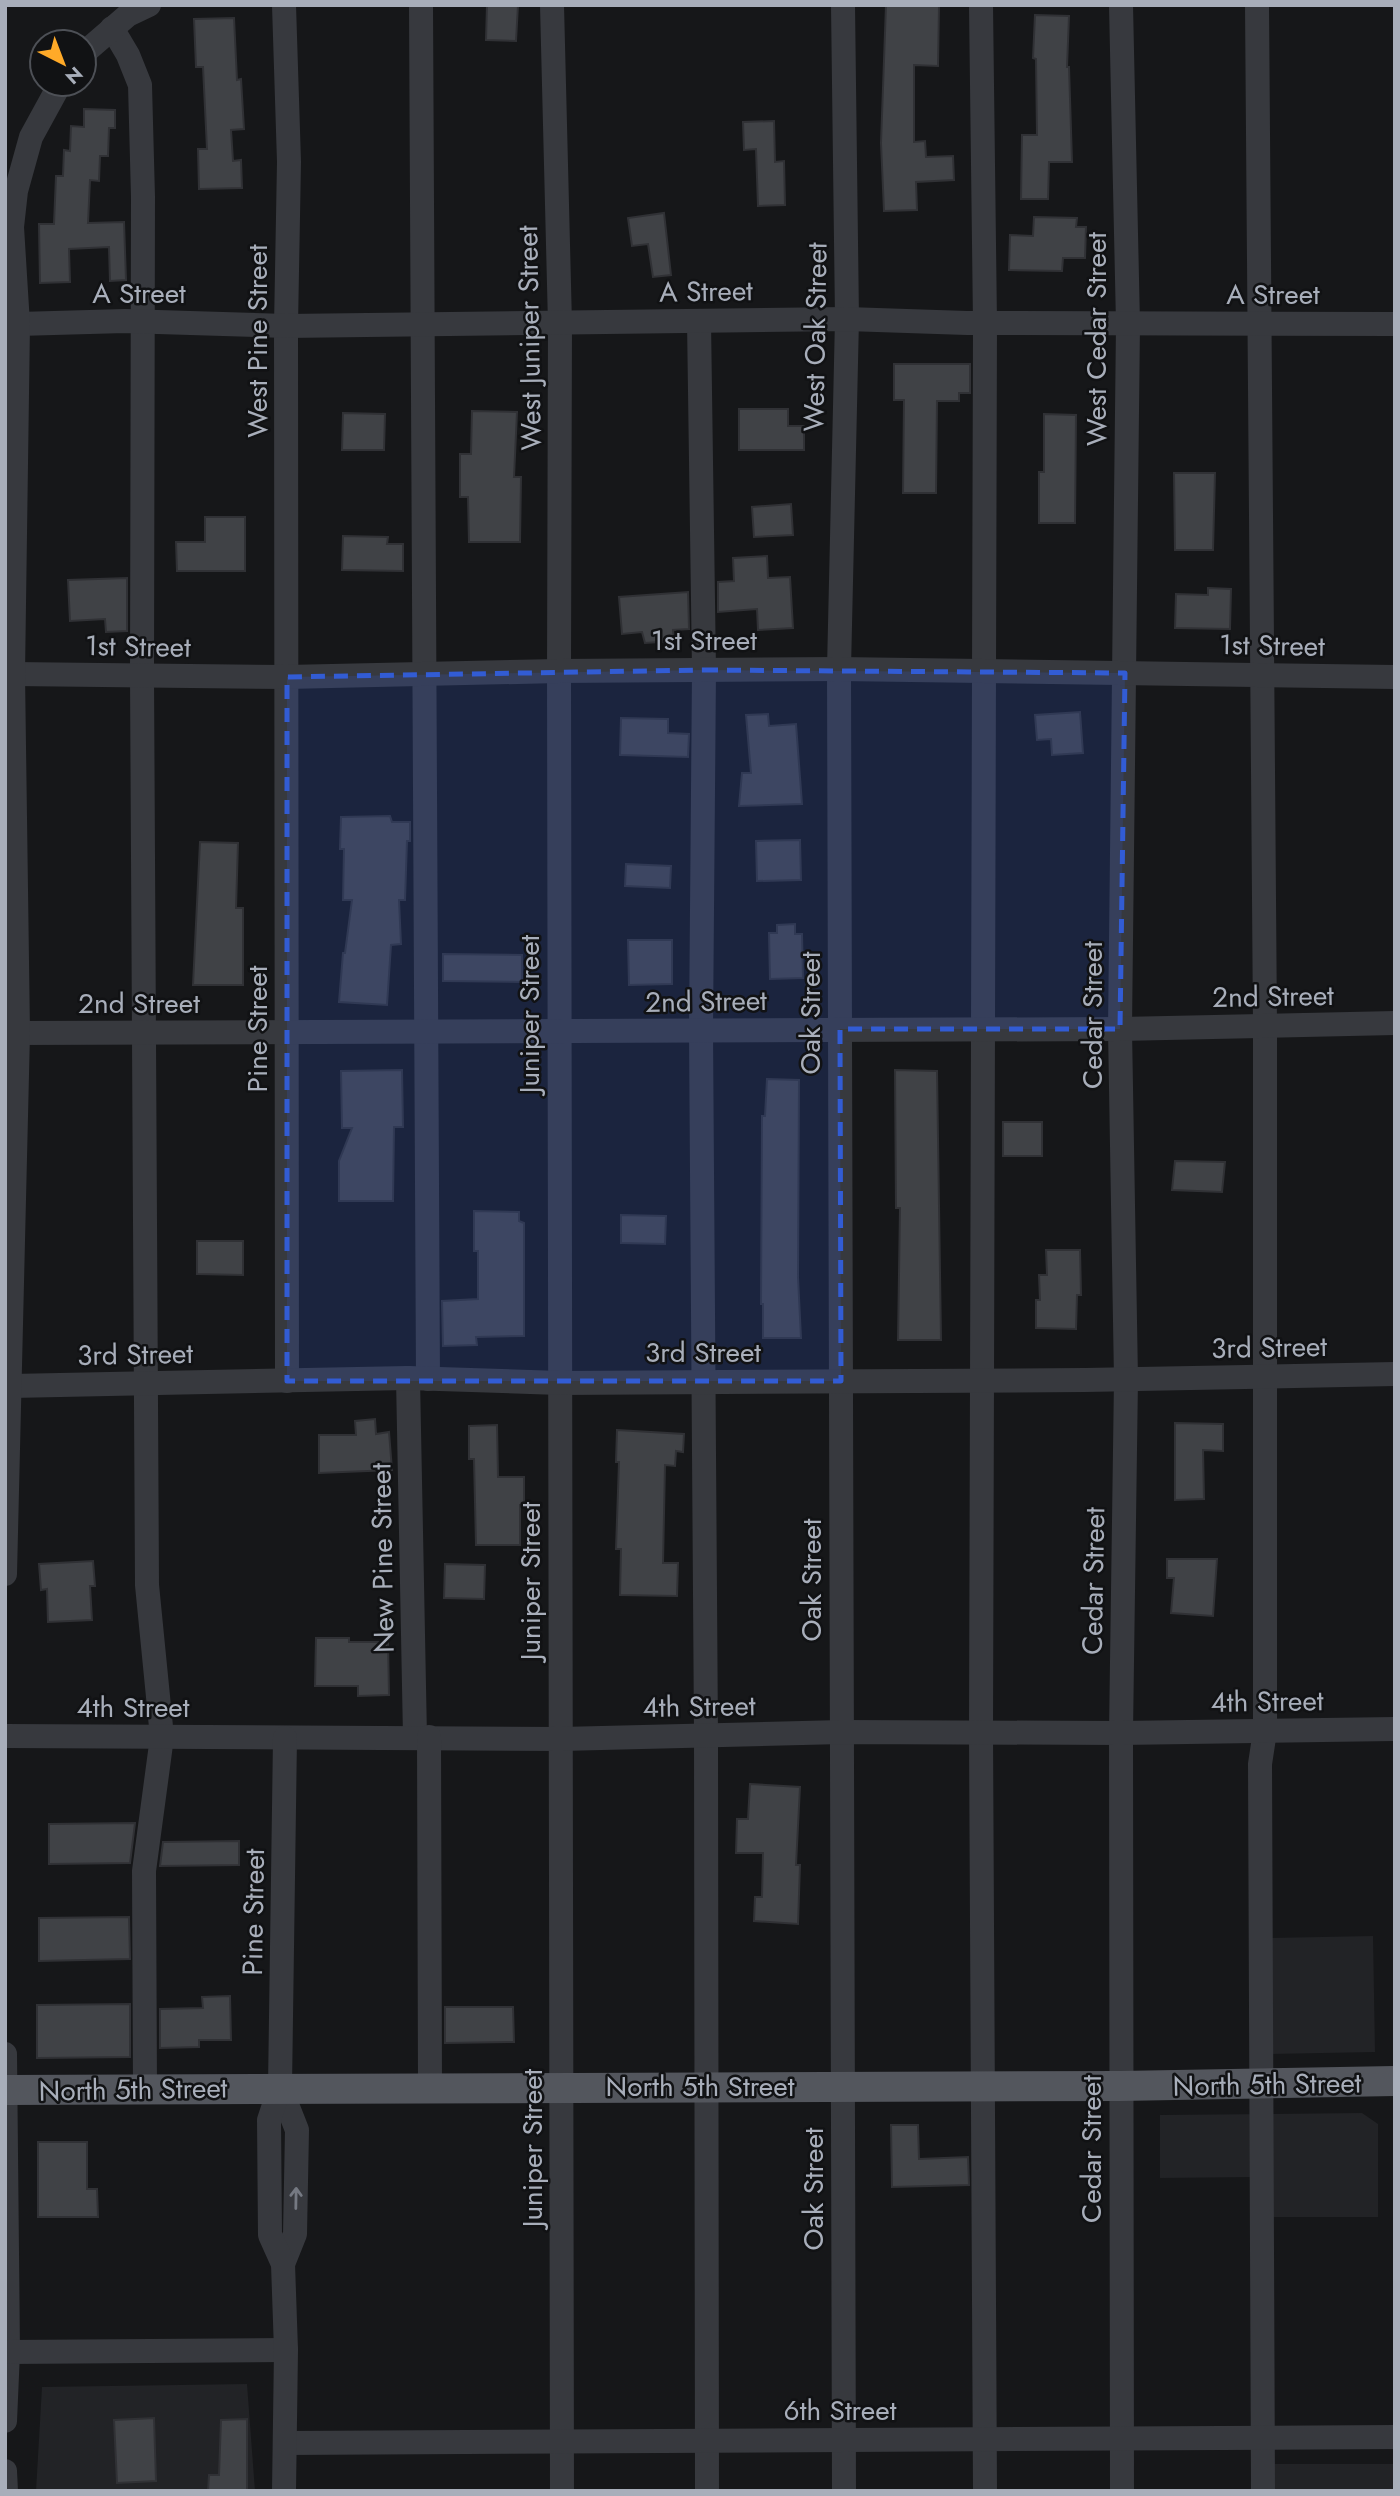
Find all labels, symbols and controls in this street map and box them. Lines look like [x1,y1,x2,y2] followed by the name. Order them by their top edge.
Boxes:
[28,28,98,98] north arrow
[59,60,89,90] text: N
[507,225,552,451] street label: West Juniper Street
[1076,232,1117,446] street label: West Cedar Street
[793,242,838,432] street label: West Oak Street
[237,244,278,438] street label: West Pine Street
[659,270,753,313] street label: A Street
[92,273,186,314] street label: A Street
[1226,274,1320,315] street label: A Street
[651,620,757,661] street label: 1st Street
[1219,624,1326,667] street label: 1st Street
[85,625,192,668] street label: 1st Street
[509,934,550,1097] street label: Juniper Street
[1072,941,1113,1089] street label: Cedar Street
[790,951,831,1075] street label: Oak Street
[237,965,278,1092] street label: Pine Street
[1212,975,1335,1018] street label: 2nd Street
[645,980,768,1023] street label: 2nd Street
[78,983,200,1024] street label: 2nd Street
[1211,1326,1328,1369] street label: 3rd Street
[645,1332,761,1373] street label: 3rd Street
[77,1333,194,1376] street label: 3rd Street
[360,1462,405,1653] street label: New Pine Street
[510,1501,551,1664] street label: Juniper Street
[1072,1506,1115,1655] street label: Cedar Street
[791,1518,832,1642] street label: Oak Street
[1210,1680,1324,1723] street label: 4th Street
[642,1685,756,1728] street label: 4th Street
[77,1687,190,1728] street label: 4th Street
[232,1848,275,1976] street label: Pine Street
[1172,2062,1362,2107] street label: North 5th Street
[606,2066,795,2107] street label: North 5th Street
[38,2067,228,2112] street label: North 5th Street
[512,2068,553,2231] street label: Juniper Street
[1071,2075,1112,2223] street label: Cedar Street
[793,2127,834,2251] street label: Oak Street
[289,2187,303,2210] one-way arrow
[784,2390,897,2431] street label: 6th Street

